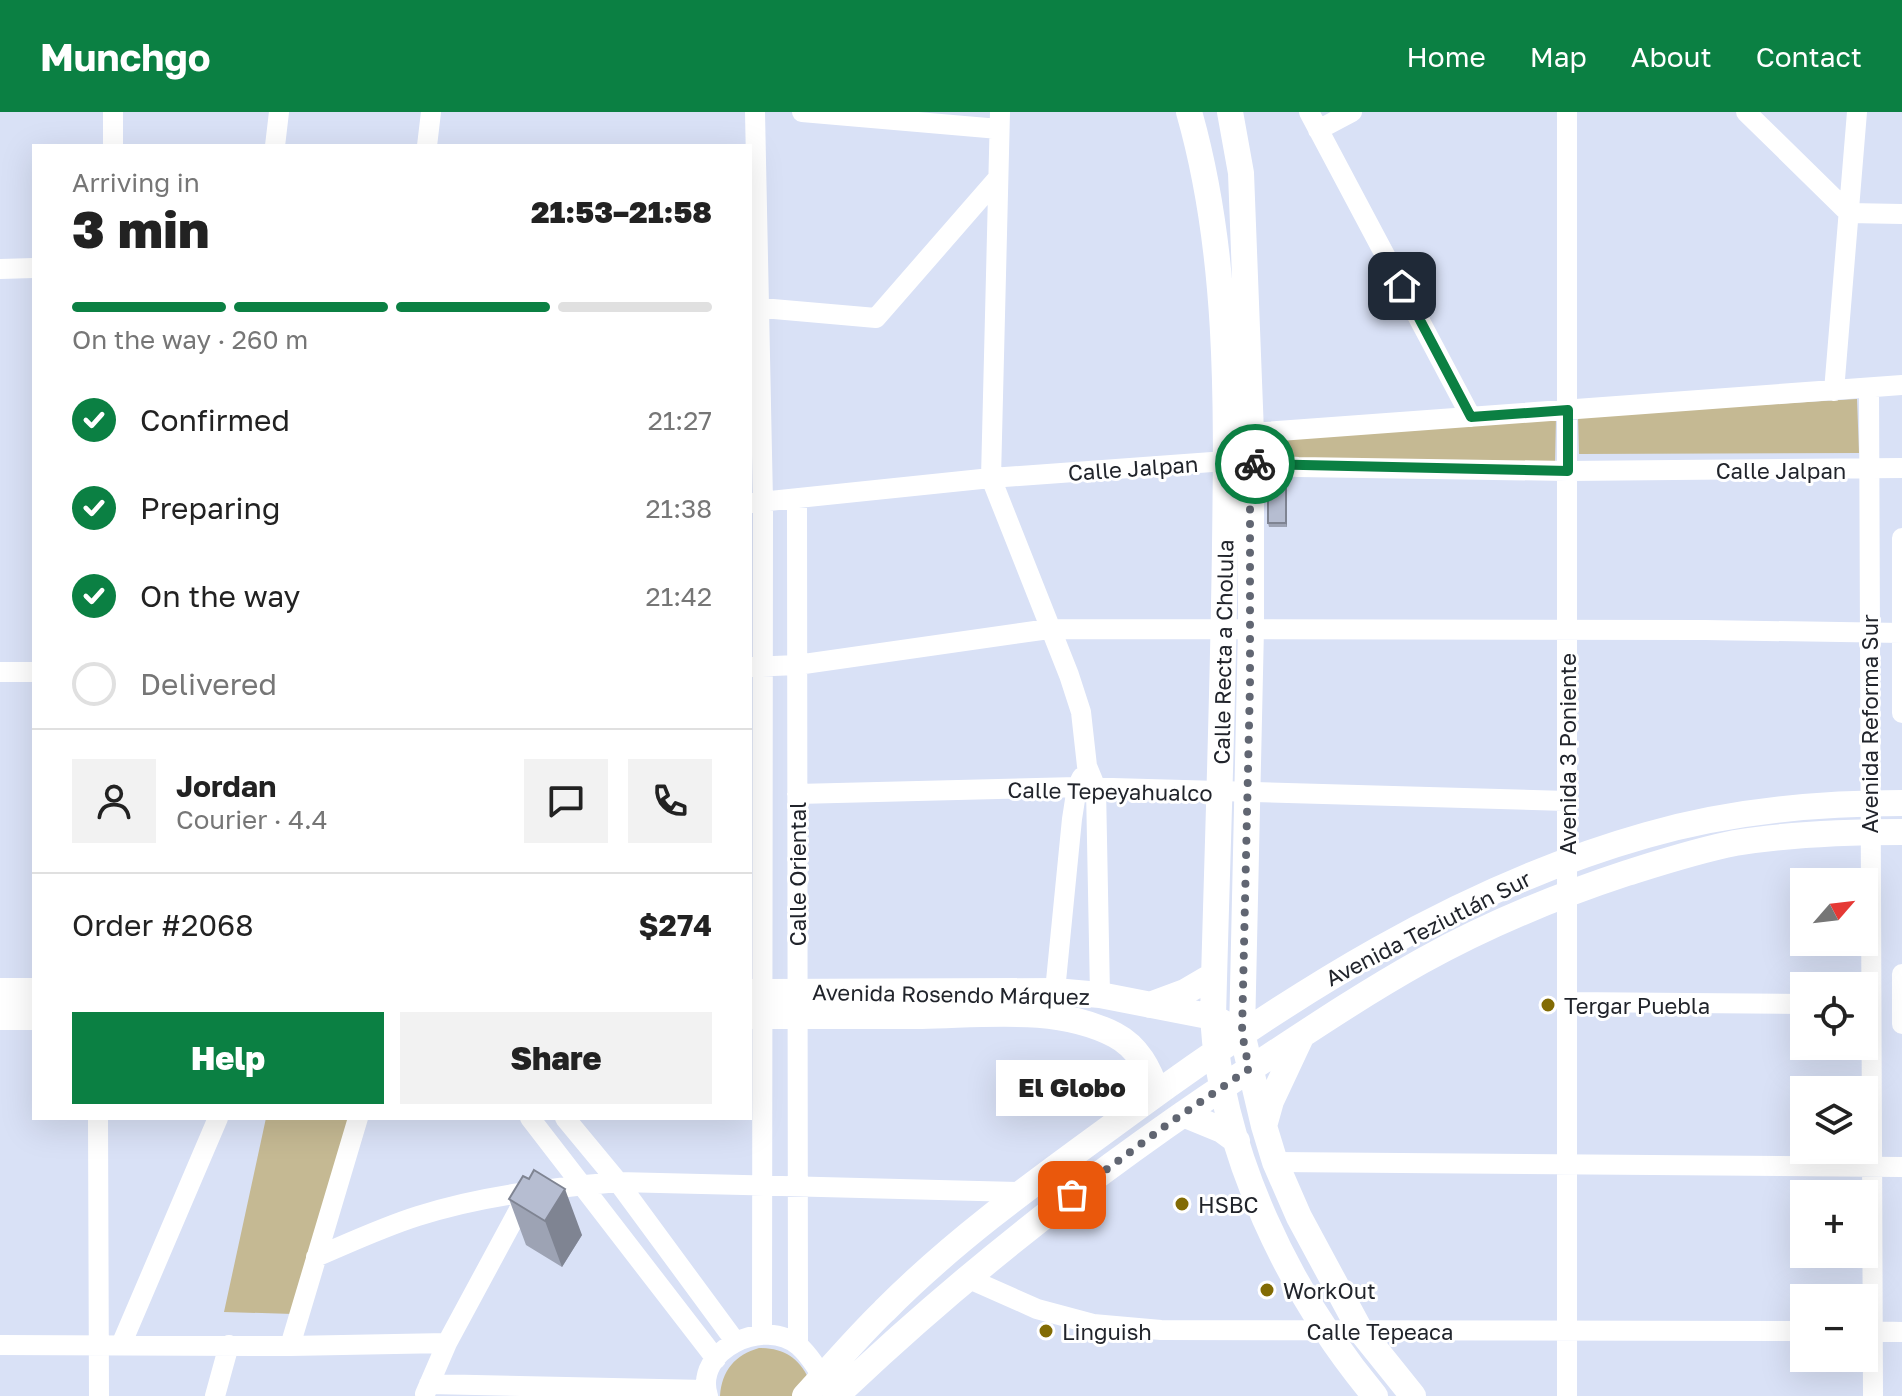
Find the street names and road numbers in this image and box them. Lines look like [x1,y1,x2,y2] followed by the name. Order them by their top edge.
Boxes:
[1067,450,1199,486] street label: Calle Jalpan
[1716,457,1846,484] street label: Calle Jalpan
[1208,539,1238,765] street label: Calle Recta a Cholula
[1856,614,1883,834] street label: Avenida Reforma Sur
[1554,653,1581,855] street label: Avenida 3 Poniente
[1007,776,1213,806] street label: Calle Tepeyahualco
[784,802,811,946] street label: Calle Oriental
[1321,864,1536,992] street label: Avenida Teziutlán Sur
[812,978,1090,1010] street label: Avenida Rosendo Márquez
[1306,1318,1454,1345] street label: Calle Tepeaca

